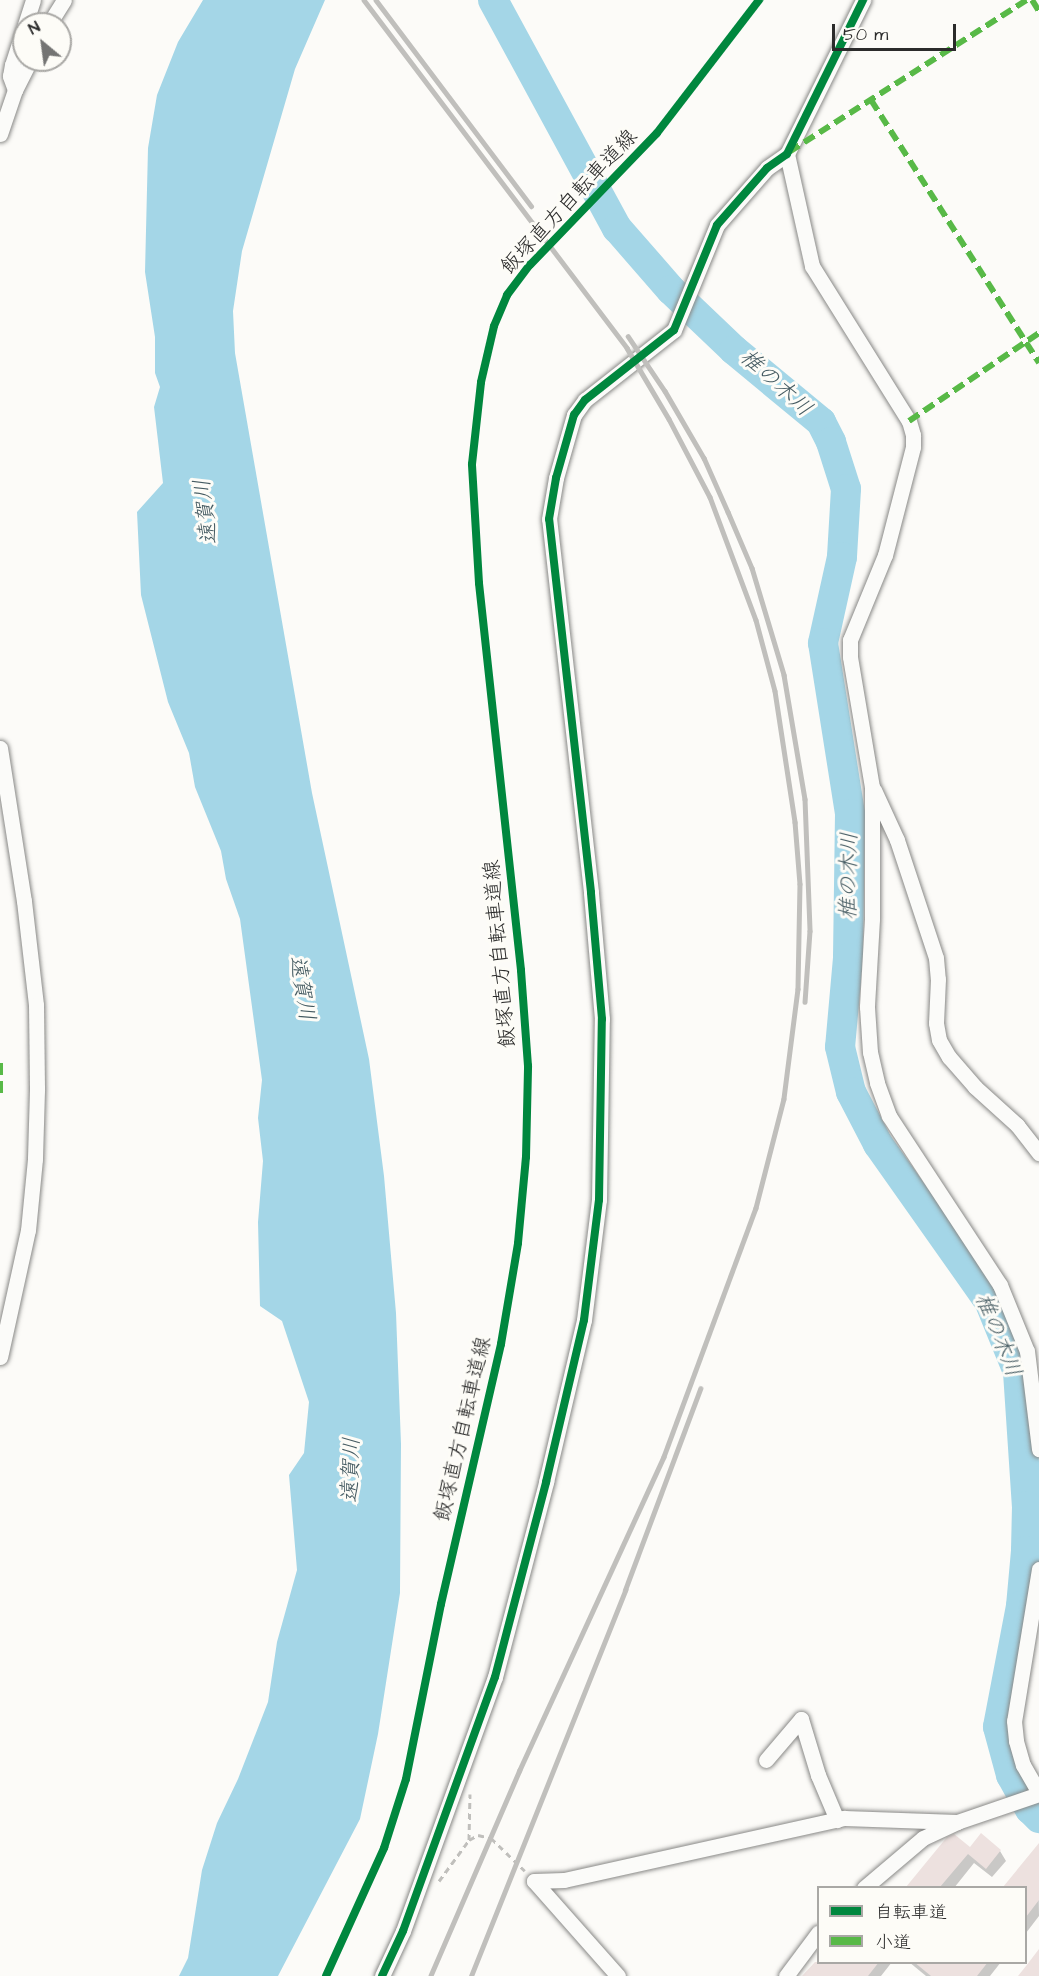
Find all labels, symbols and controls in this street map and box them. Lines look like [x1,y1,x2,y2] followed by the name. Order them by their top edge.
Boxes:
[12,12,72,72] north arrow
[835,12,960,50] scale bar
[25,16,44,40] text: N
[843,22,888,47] text: 50 m
[495,124,643,280] street label: 飯塚直方自転車道線
[734,344,818,422] water label: 椎の木川
[189,478,223,546] water label: 遠賀川
[835,832,863,920] water label: 椎の木川
[479,859,521,1049] street label: 飯塚直方自転車道線
[284,953,320,1023] water label: 遠賀川
[969,1289,1027,1381] water label: 椎の木川
[429,1334,497,1524] street label: 飯塚直方自転車道線
[337,1437,365,1503] water label: 遠賀川
[817,1886,1027,1964] legend
[875,1900,947,1925] text: 自転車道
[875,1930,911,1955] text: 小道

